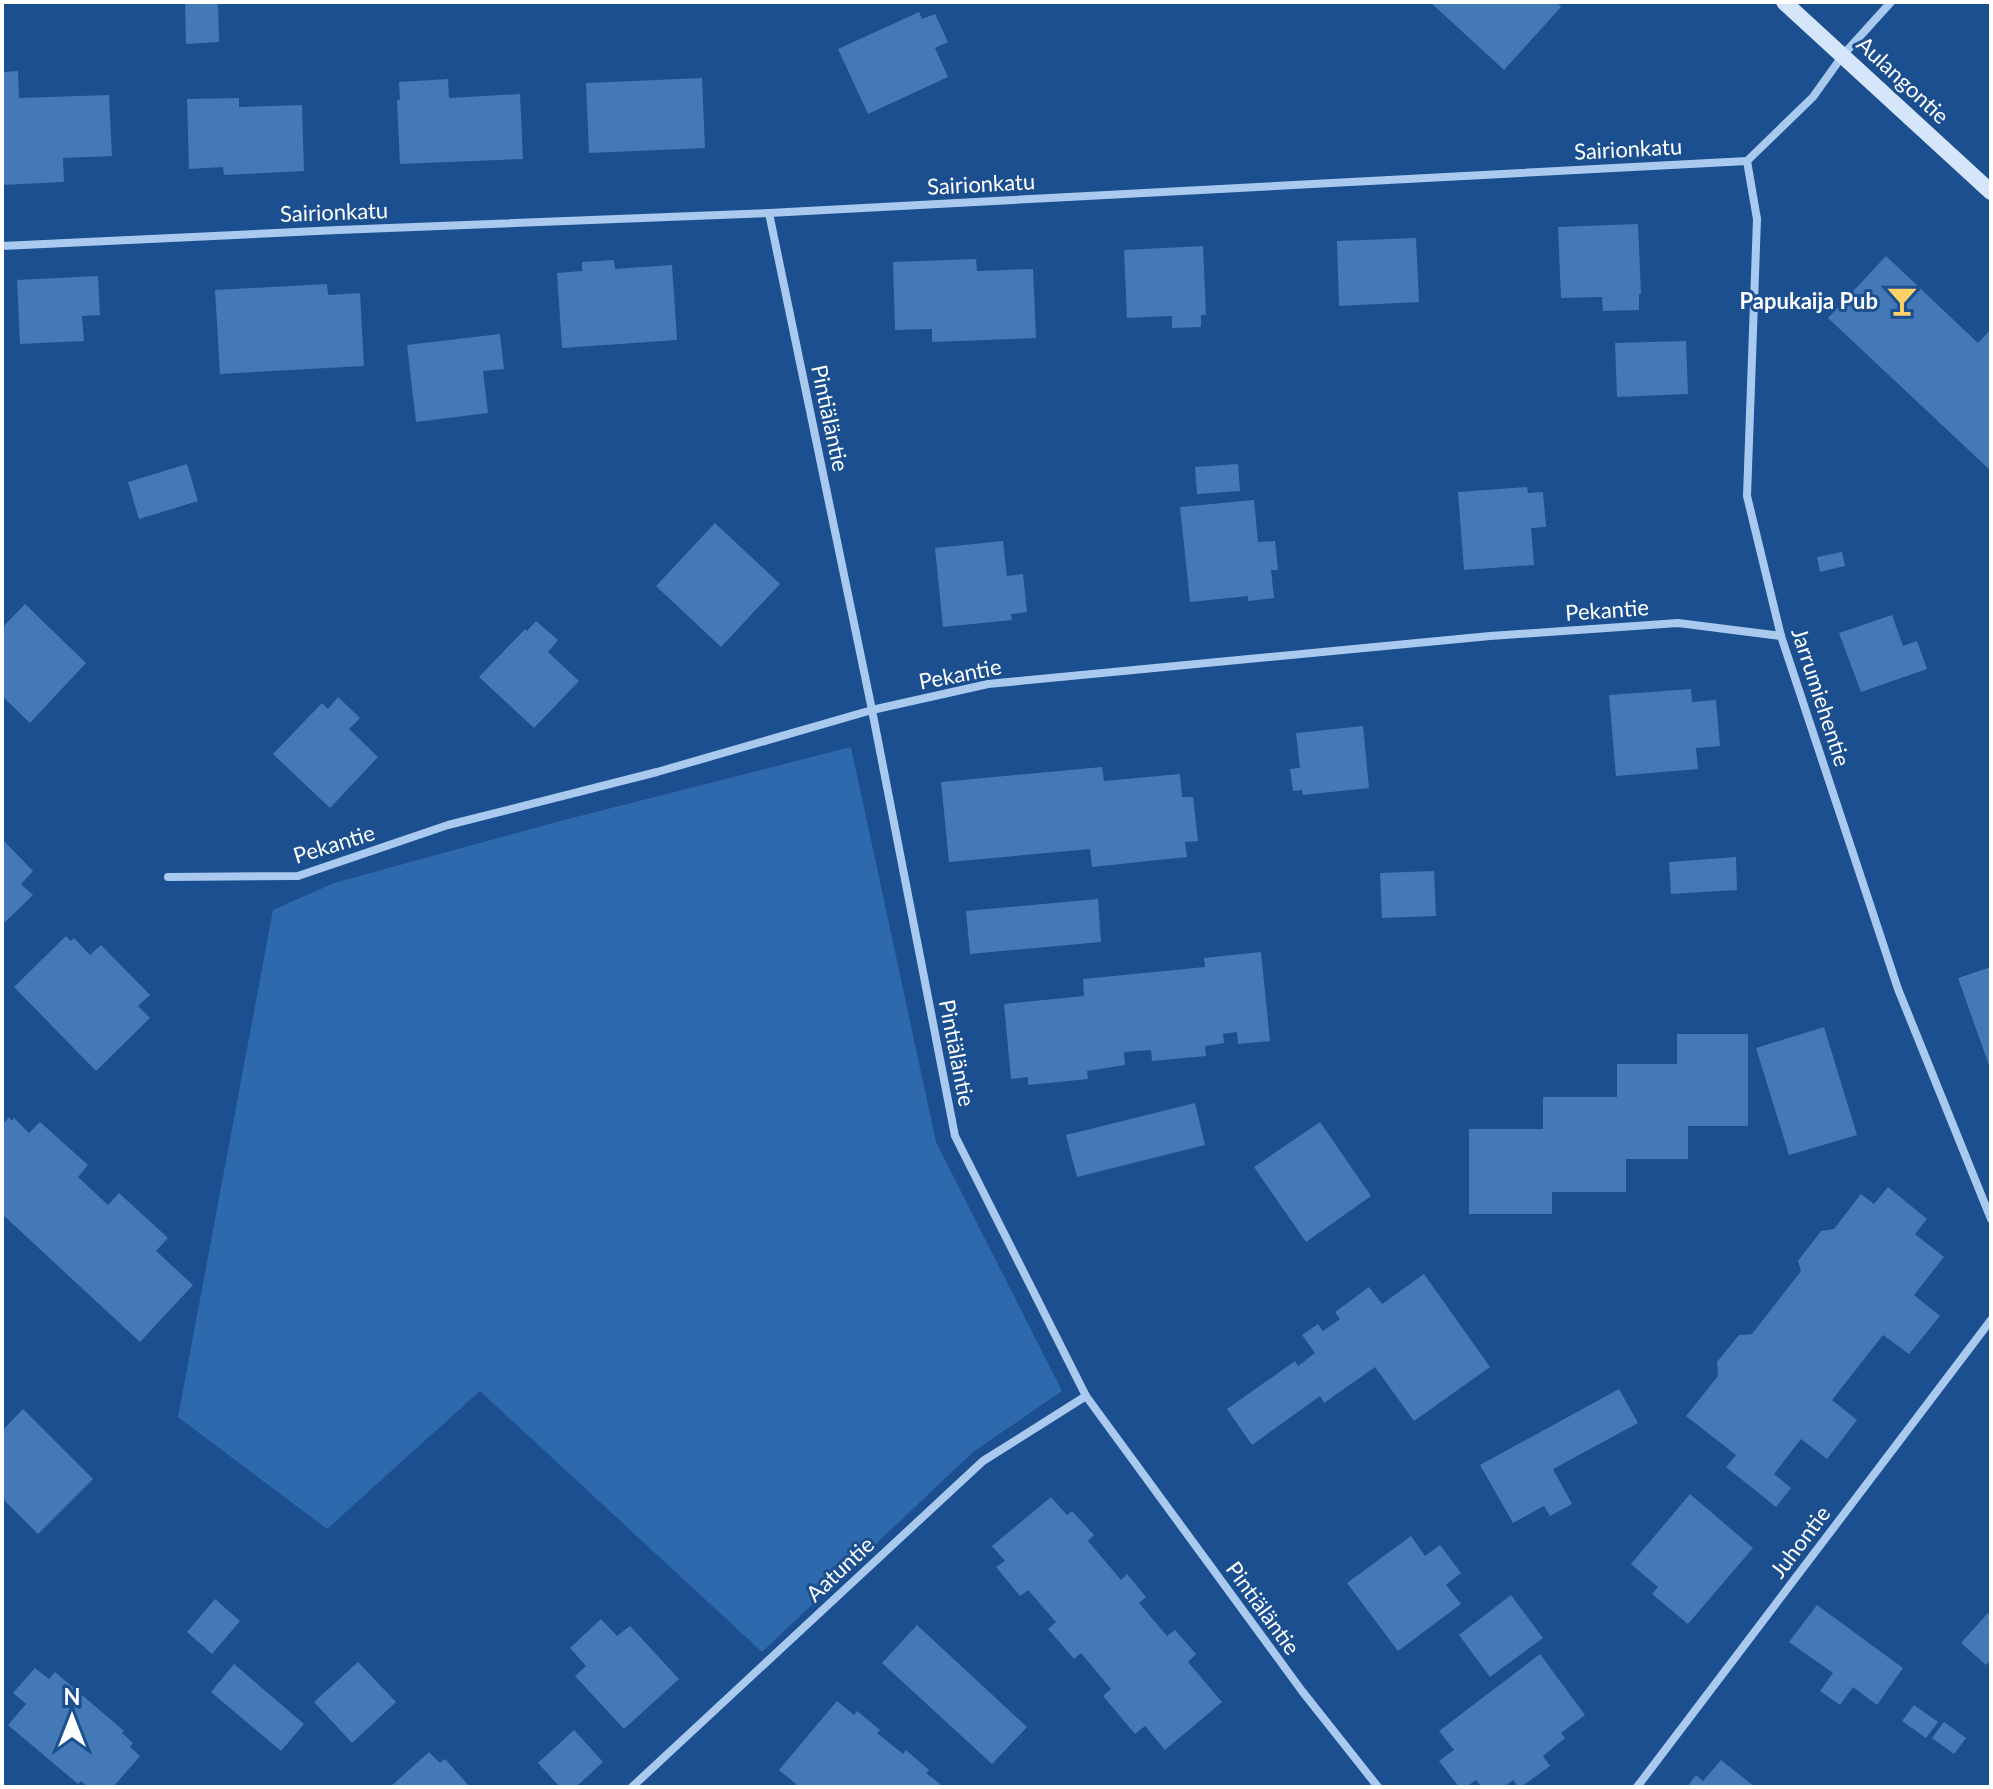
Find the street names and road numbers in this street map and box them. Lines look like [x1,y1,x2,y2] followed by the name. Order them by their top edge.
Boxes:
[1852,30,1955,129] street label: Aulangontie
[1573,132,1683,165] street label: Sairionkatu
[926,167,1036,200] street label: Sairionkatu
[279,196,388,227] street label: Sairionkatu
[806,362,855,474] street label: Pintiäläntie
[1564,593,1650,626] street label: Pekantie
[1786,624,1857,770] street label: Jarrumiehentie
[916,652,1004,695] street label: Pekantie
[290,818,378,869] street label: Pekantie
[934,997,981,1109] street label: Pintiäläntie
[1764,1500,1835,1583] street label: Juhontie
[800,1530,879,1607] street label: Aatuntie
[1221,1556,1306,1660] street label: Pintiäläntie

